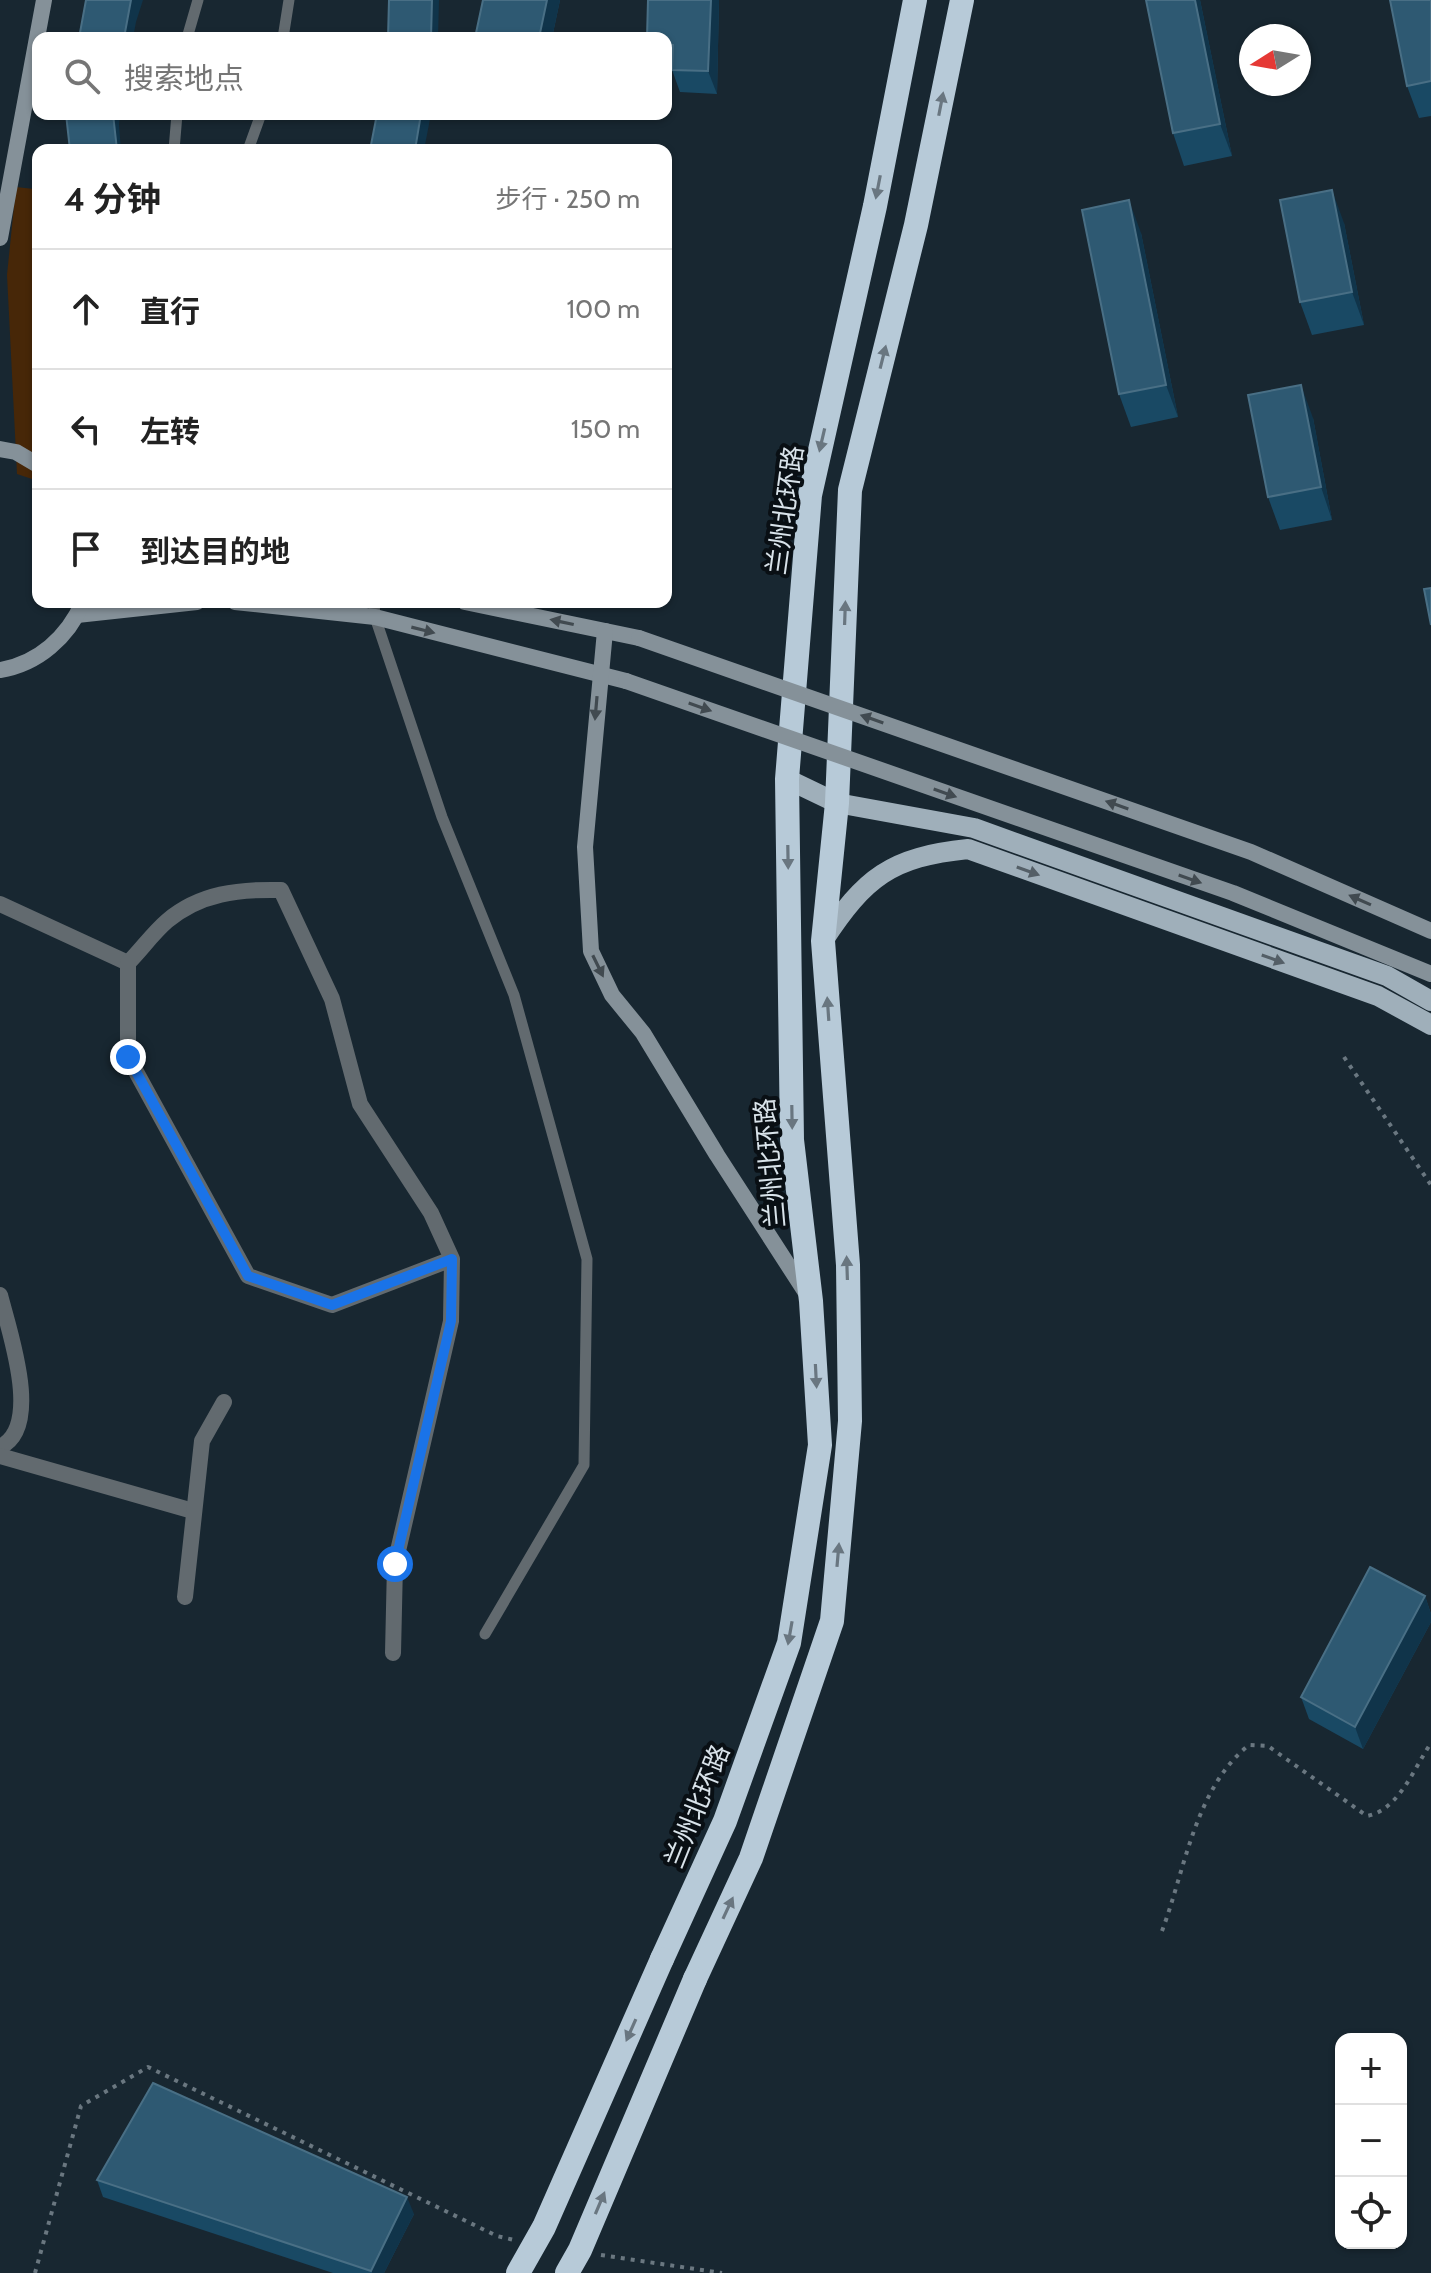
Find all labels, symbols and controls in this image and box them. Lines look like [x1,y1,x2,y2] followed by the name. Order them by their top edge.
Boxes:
[1239,24,1311,96] north arrow
[32,32,672,120] search box
[60,54,104,98] icon: search
[124,60,244,97] text: 搜索地点
[935,91,948,116] one-way arrow
[872,174,884,199] one-way arrow
[64,178,161,220] text: 4 分钟
[496,183,640,215] text: 步行 · 250 m
[64,287,108,331] icon: ahead
[140,293,200,330] text: 直行
[567,293,640,325] text: 100 m
[878,345,890,370] one-way arrow
[64,407,108,451] icon: left
[140,413,200,450] text: 左转
[571,413,640,445] text: 150 m
[815,428,828,453] one-way arrow
[760,443,810,577] street label: 兰州北环路
[64,527,108,571] icon: arrive
[140,533,290,570] text: 到达目的地
[838,600,851,625] one-way arrow
[549,615,574,628] one-way arrow
[411,624,436,636] one-way arrow
[589,696,602,721] one-way arrow
[688,702,712,714] one-way arrow
[860,713,884,725] one-way arrow
[933,787,957,800] one-way arrow
[1105,799,1129,811] one-way arrow
[782,845,794,870] one-way arrow
[1016,865,1040,877] one-way arrow
[1179,873,1203,885] one-way arrow
[1348,893,1371,906] one-way arrow
[1261,953,1285,965] one-way arrow
[591,954,605,977] one-way arrow
[821,996,834,1021] one-way arrow
[110,1039,146,1075] route end
[748,1097,792,1229] street label: 兰州北环路
[785,1105,798,1130] one-way arrow
[841,1255,854,1280] one-way arrow
[809,1364,822,1389] one-way arrow
[832,1543,845,1568] one-way arrow
[377,1546,413,1582] route start
[784,1621,796,1646] one-way arrow
[658,1740,736,1872] street label: 兰州北环路
[721,1897,734,1920] one-way arrow
[624,2018,637,2042] one-way arrow
[1335,2033,1407,2249] map controls
[1335,2033,1407,2105] button: +
[1335,2105,1407,2177] button: −
[1335,2177,1407,2249] button: locate
[594,2190,607,2214] one-way arrow

